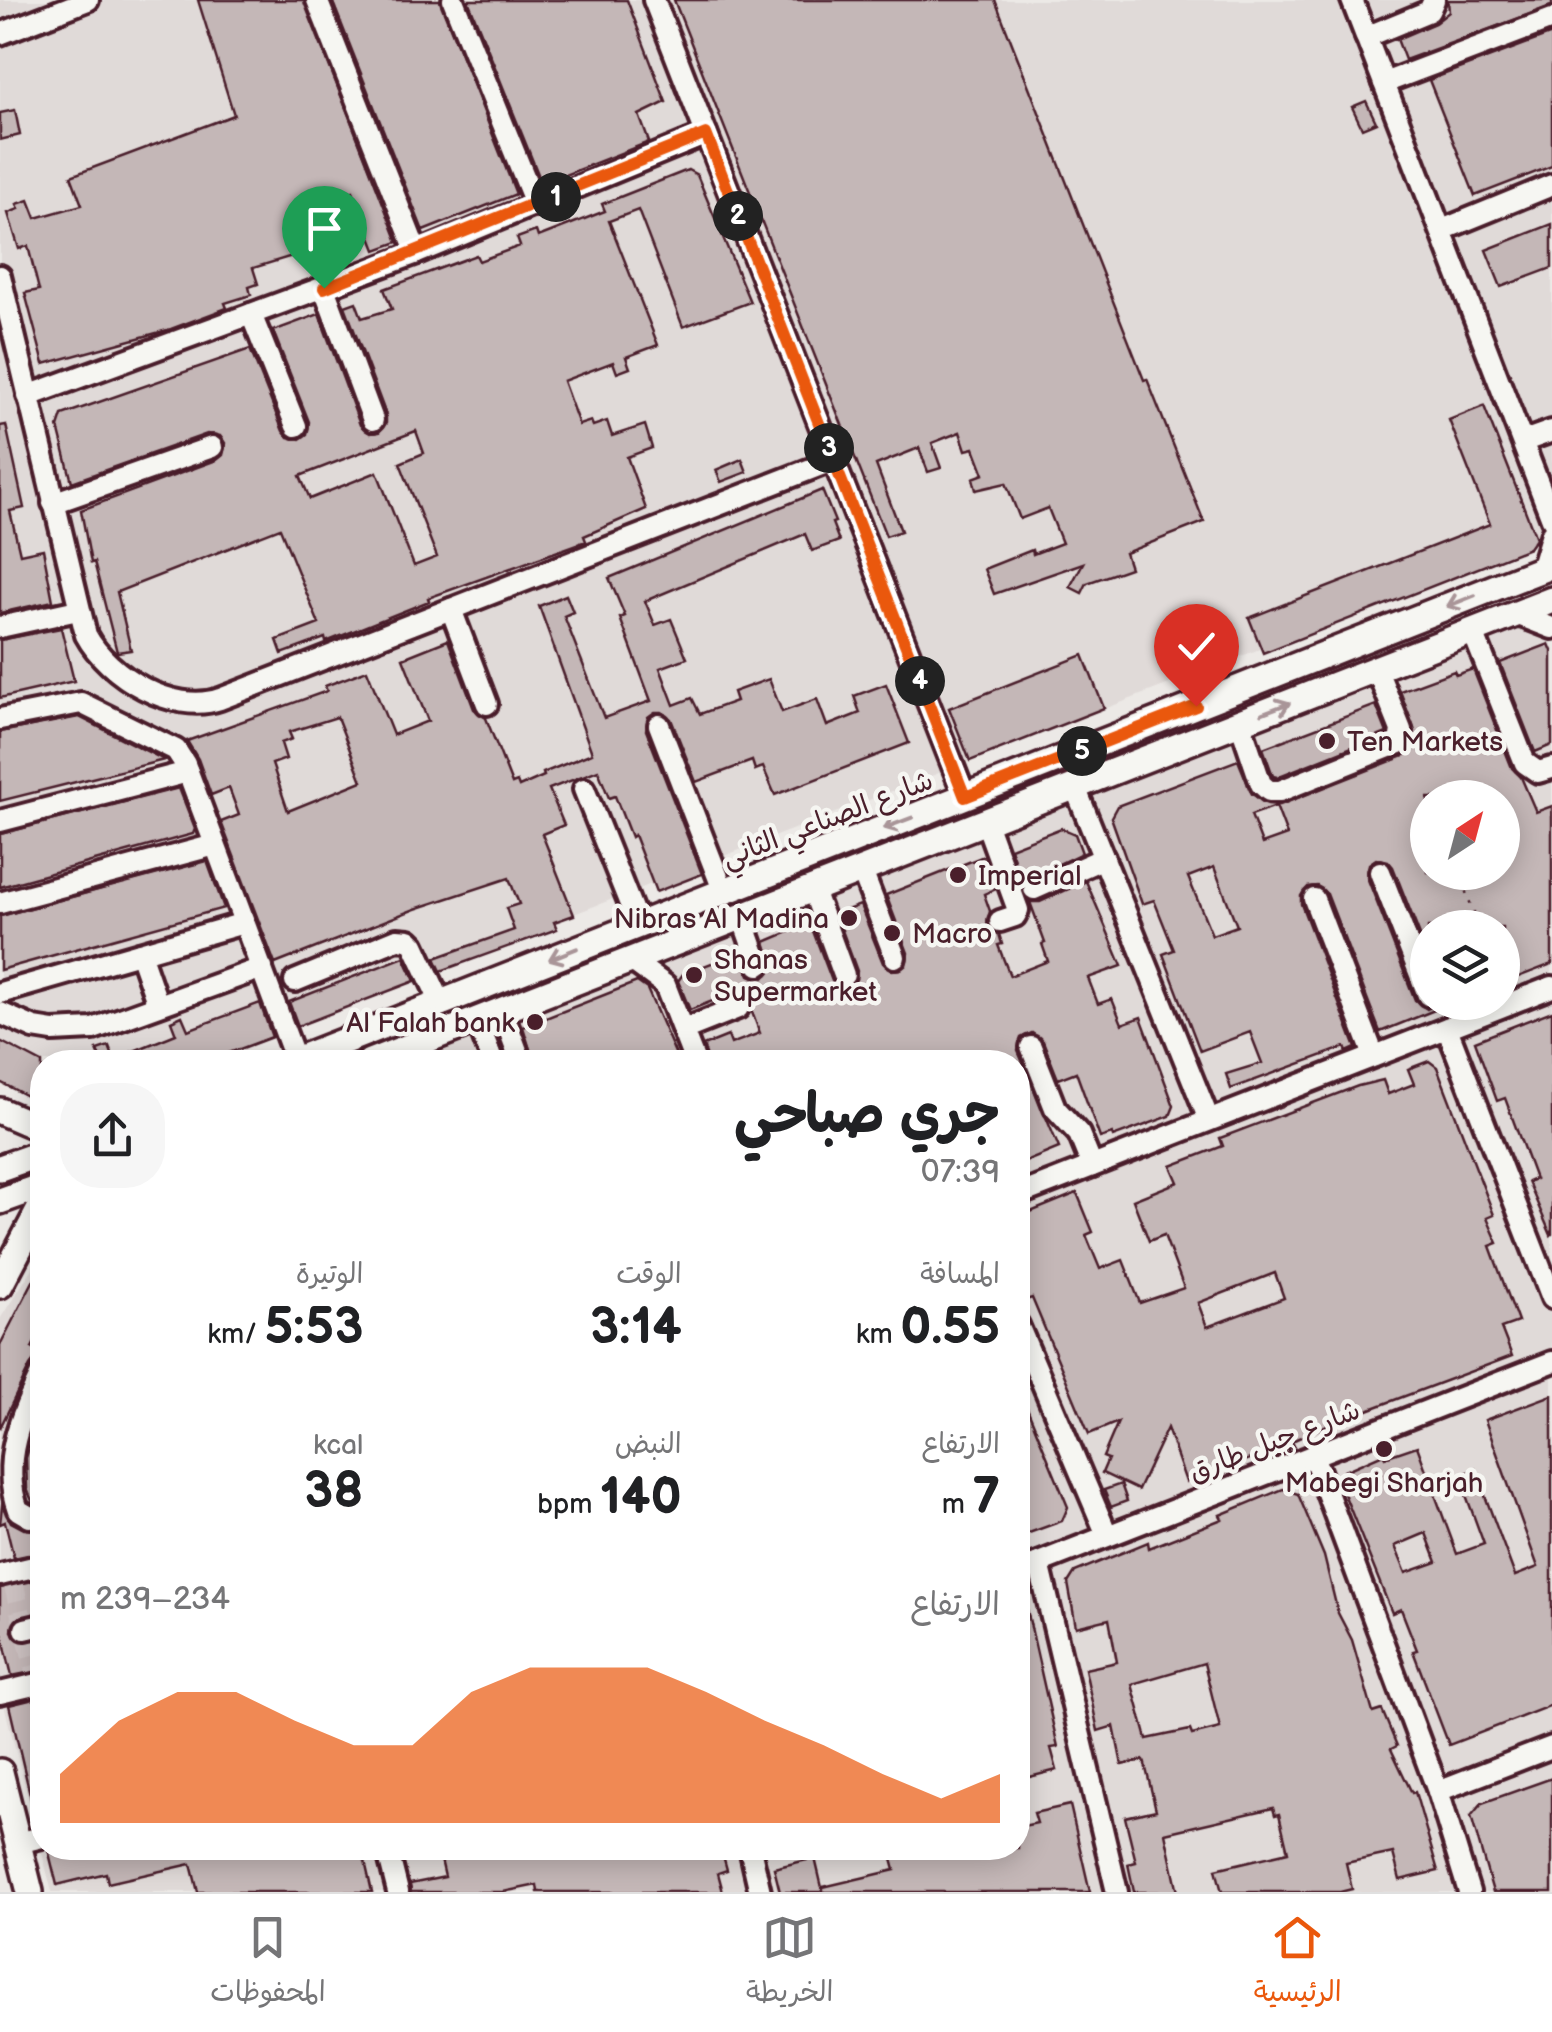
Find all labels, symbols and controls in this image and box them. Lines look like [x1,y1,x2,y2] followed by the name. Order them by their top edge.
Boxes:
[531,172,581,222] pin: 1
[550,180,562,213] text: 1
[282,186,367,289] pin
[713,191,763,241] pin: 2
[730,199,746,232] text: 2
[297,201,352,256] icon: arrive
[804,423,854,473] pin: 3
[821,431,837,464] text: 3
[1447,594,1477,612] one-way arrow
[1154,604,1239,707] pin
[1169,619,1224,674] icon: check
[895,656,945,706] pin: 4
[912,664,928,697] text: 4
[1260,698,1290,716] one-way arrow
[1057,726,1107,776] pin: 5
[1347,726,1503,759] place label: Ten Markets
[1316,730,1338,752] marker: Ten Markets
[1074,734,1090,767] text: 5
[717,764,940,881] street label: شارع الصناعي الثاني
[1410,780,1520,890] north arrow
[1410,780,1520,1020] map controls
[884,815,914,833] one-way arrow
[978,860,1081,893] place label: Imperial
[947,864,969,886] marker: Imperial
[614,903,829,936] place label: Nibras Al Madina
[838,907,860,929] marker: Nibras Al Madina
[1410,910,1520,1020] button: layers
[912,918,992,951] place label: Macro
[881,922,903,944] marker: Macro
[714,944,877,1009] place label: Shanas Supermarket
[548,946,579,964] one-way arrow
[683,964,705,986] marker: Shanas Supermarket
[346,1007,515,1040] place label: Al Falah bank
[524,1011,546,1033] marker: Al Falah bank
[734,1082,1000,1149] text: جري صباحي
[60,1083,165,1188] button: share
[921,1153,1000,1192] text: 07:39
[296,1258,363,1291] text: الوتيرة
[616,1258,682,1291] text: الوقت
[920,1258,1000,1291] text: المسافة
[264,1298,363,1358] text: 5:53
[590,1298,682,1358] text: 3:14
[900,1298,1000,1358] text: 0.55
[207,1318,264,1351] text: /km
[856,1318,900,1351] text: km
[1184,1394,1366,1491] street label: شارع جبل طارق
[615,1428,682,1461] text: النبض
[921,1428,1000,1461] text: الارتفاع
[313,1429,363,1462] text: kcal
[1373,1438,1395,1460] marker: Mabegi Sharjah
[304,1462,363,1522] text: 38
[1285,1467,1483,1500] place label: Mabegi Sharjah
[600,1468,682,1528] text: 140
[972,1468,1000,1528] text: 7
[537,1488,600,1521] text: bpm
[942,1488,972,1521] text: m
[60,1580,230,1619] text: 234–239 m
[910,1586,1000,1625] text: الارتفاع
[210,1910,326,2016] tab: المحفوظات
[746,1910,833,2016] tab: الخريطة
[1254,1910,1342,2016] tab: الرئيسية

